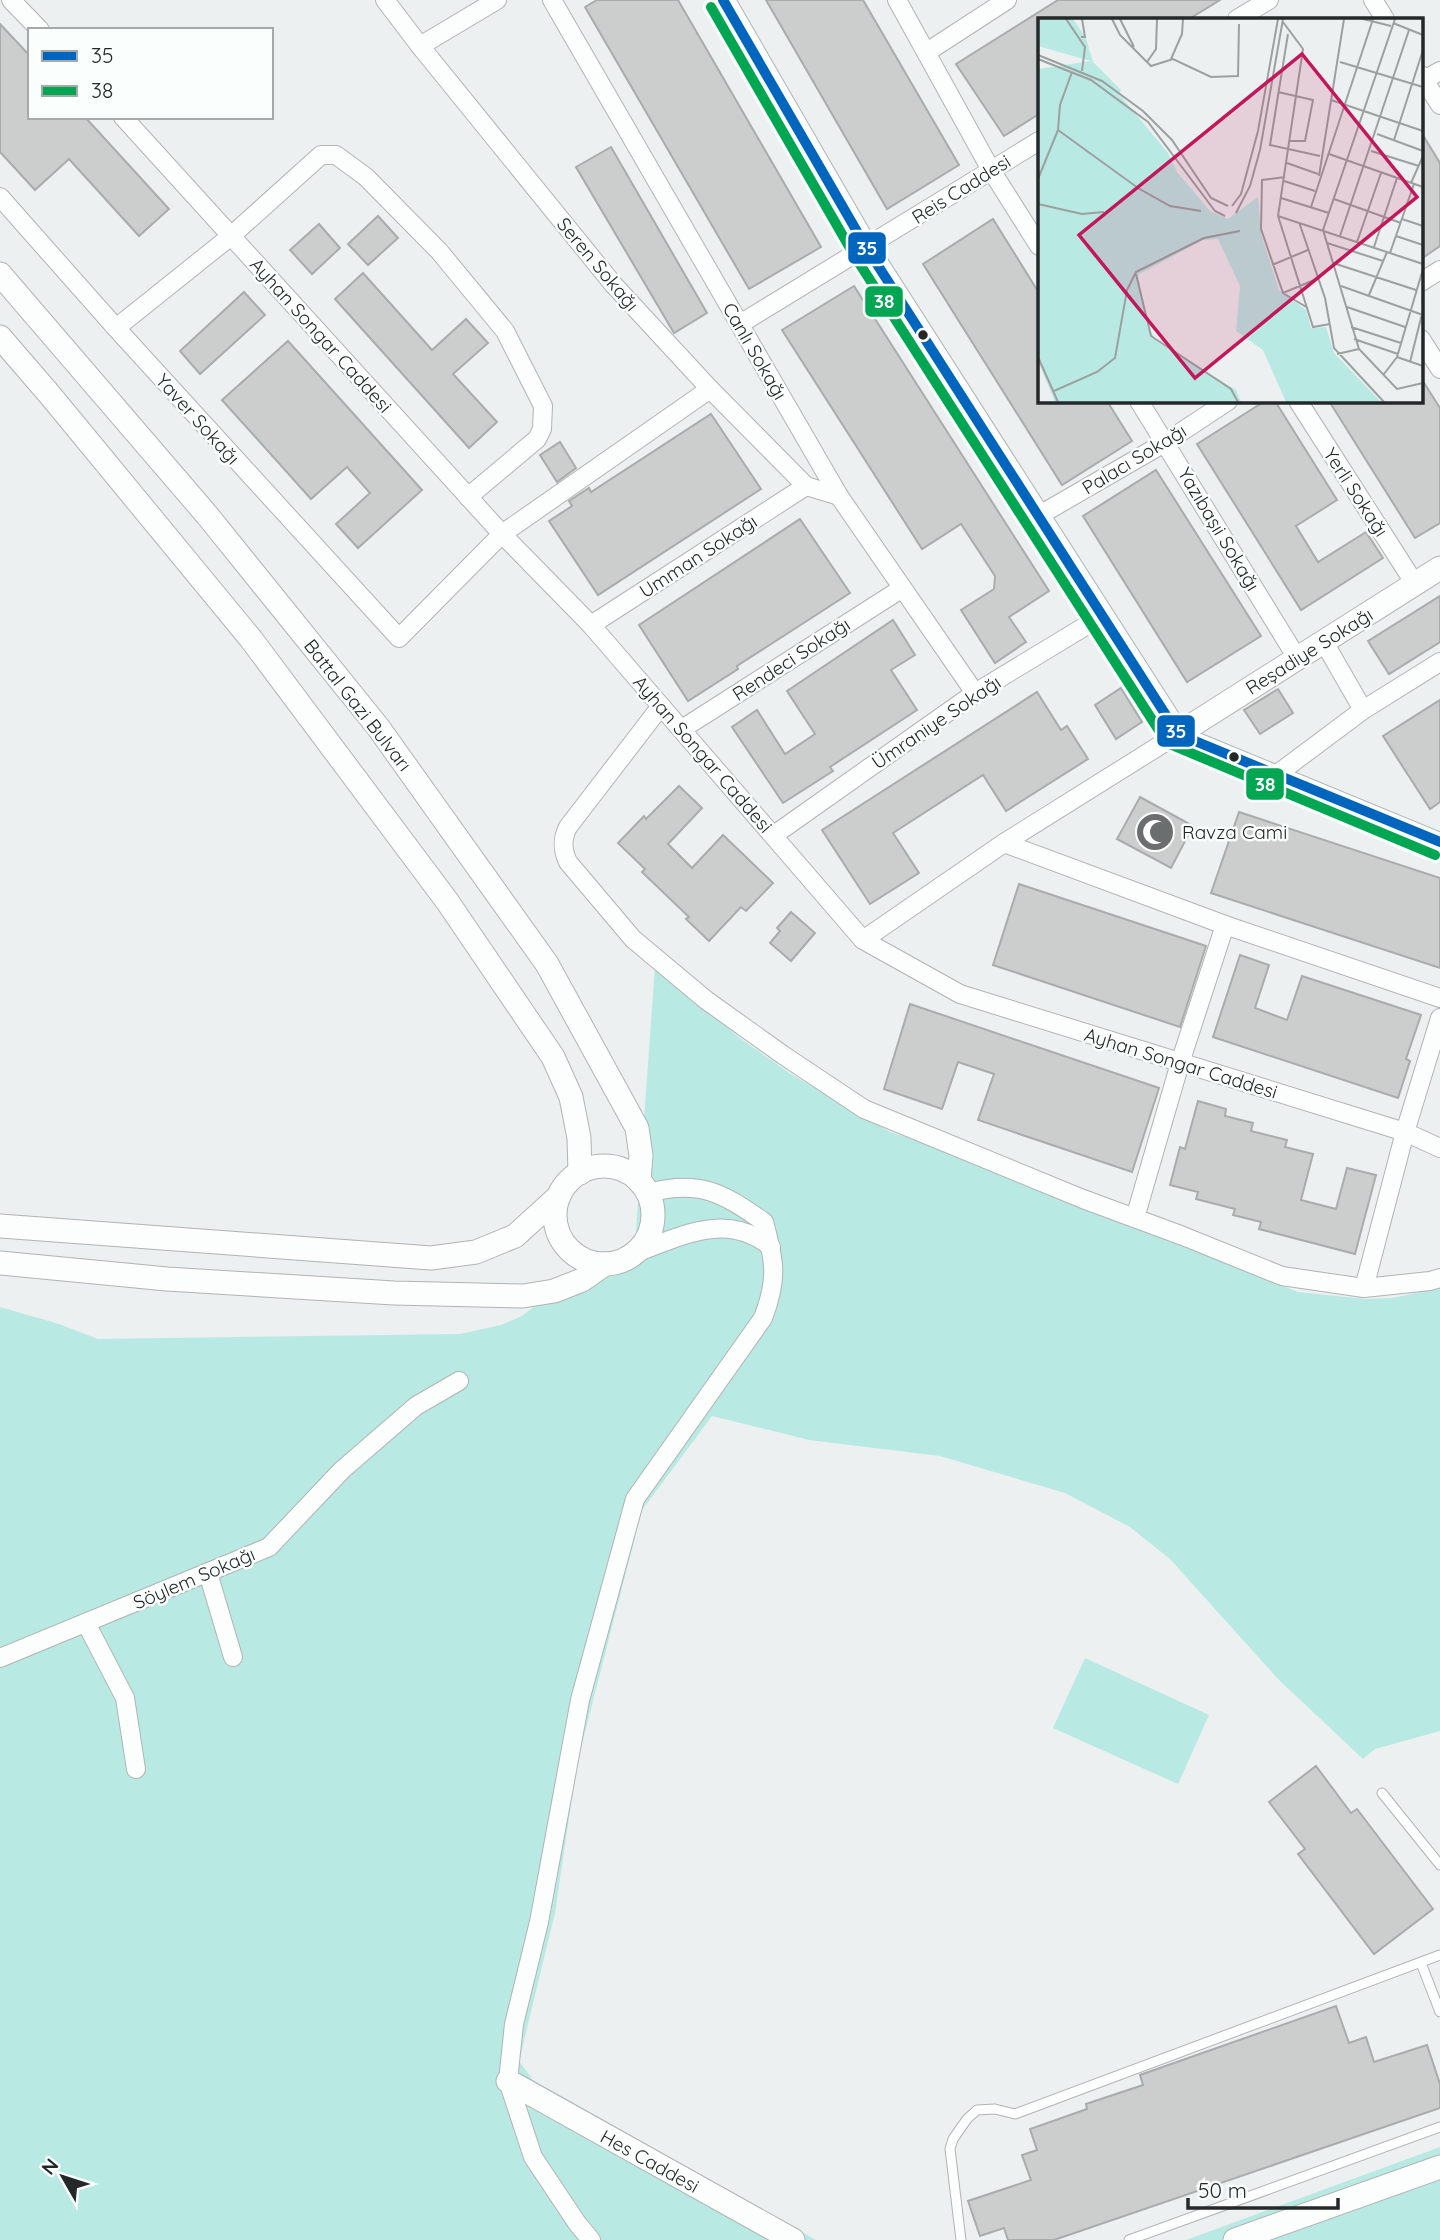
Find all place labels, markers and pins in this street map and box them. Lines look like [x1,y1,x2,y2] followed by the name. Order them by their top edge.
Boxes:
[916,328,930,342] unlabelled marker
[1227,750,1241,764] unlabelled marker
[1134,811,1176,853] mosque icon: Ravza Cami
[1182,820,1287,844] place label: Ravza Cami

